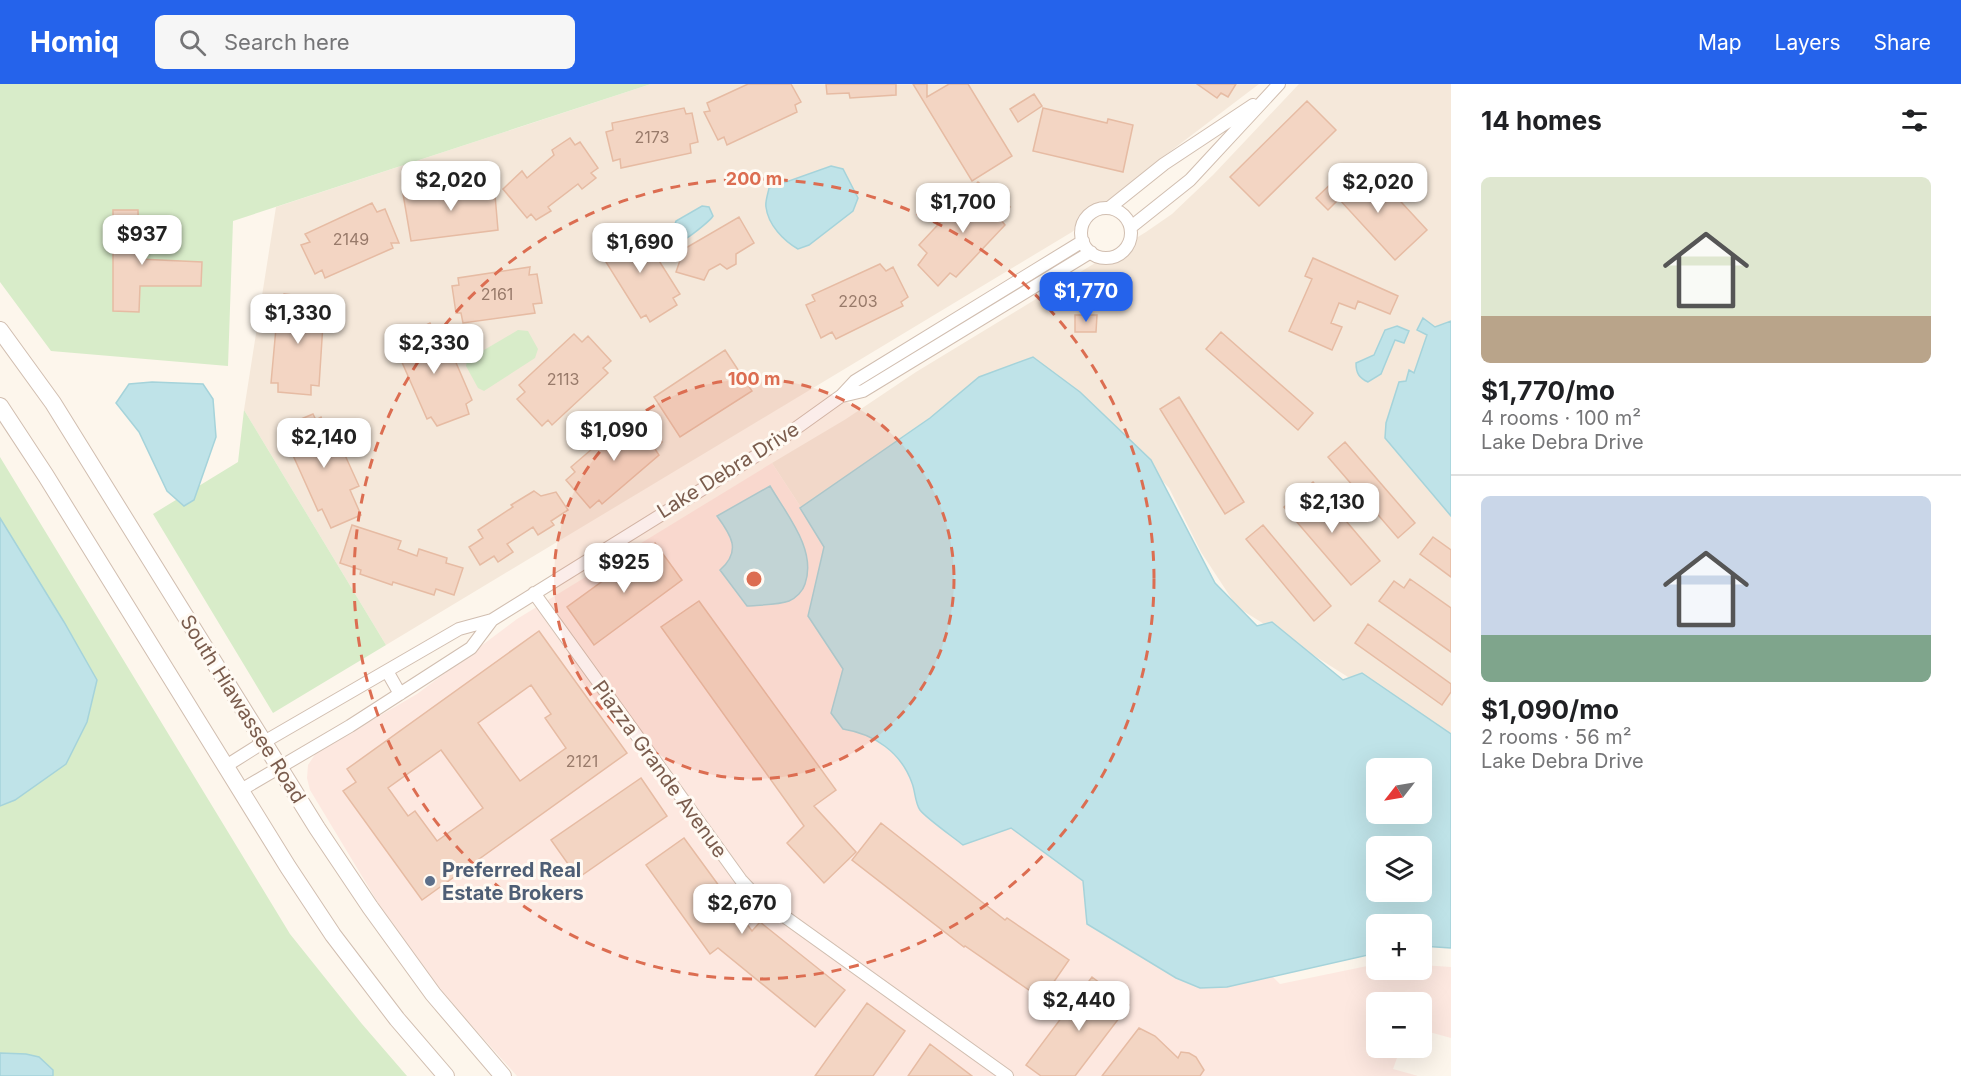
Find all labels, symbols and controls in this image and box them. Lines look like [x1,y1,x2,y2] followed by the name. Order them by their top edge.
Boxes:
[155,15,575,69] search box
[30,25,119,59] text: Homiq
[176,26,209,59] icon: search
[224,29,350,55] text: Search here
[1698,30,1742,55] text: Map
[1775,30,1841,55] text: Layers
[1874,30,1931,55] text: Share
[1898,104,1931,137] icon: filters
[1481,105,1602,136] text: 14 homes
[635,127,669,147] house number: 2173
[402,161,500,212] pin: $2,020
[1329,163,1427,214] pin: $2,020
[415,168,487,192] text: $2,020
[726,168,782,189] text: 200 m
[1342,170,1414,194] text: $2,020
[914,183,1012,234] pin: $1,700
[930,190,996,214] text: $1,700
[106,215,178,266] pin: $937
[1652,216,1760,324] icon: home
[117,222,167,246] text: $937
[591,223,689,274] pin: $1,690
[333,229,369,249] house number: 2149
[606,230,674,254] text: $1,690
[1037,272,1135,323] pin: $1,770
[1054,279,1118,303] text: $1,770
[481,284,513,304] house number: 2161
[838,291,878,311] house number: 2203
[249,294,347,345] pin: $1,330
[264,301,332,325] text: $1,330
[385,324,483,375] pin: $2,330
[398,331,470,355] text: $2,330
[728,368,780,389] text: 100 m
[547,369,579,389] house number: 2113
[1481,375,1615,406] text: $1,770/mo
[1481,406,1641,430] text: 4 rooms · 100 m²
[565,411,663,462] pin: $1,090
[653,417,803,523] street label: Lake Debra Drive
[275,418,373,469] pin: $2,140
[580,418,648,442] text: $1,090
[291,425,357,449] text: $2,140
[1481,430,1644,454] text: Lake Debra Drive
[1283,483,1381,534] pin: $2,130
[1299,490,1365,514] text: $2,130
[1652,535,1760,643] icon: home
[588,543,660,594] pin: $925
[598,550,650,574] text: $925
[744,569,764,589] centre of rings
[175,610,311,808] street label: South Hiawassee Road
[588,676,732,862] street label: Piazza Grande Avenue
[1481,694,1619,725] text: $1,090/mo
[1481,725,1632,749] text: 2 rooms · 56 m²
[1481,749,1644,773] text: Lake Debra Drive
[566,751,598,771] house number: 2121
[1366,758,1432,824] north arrow
[1366,758,1432,1058] map controls
[1366,836,1432,902] button: layers
[442,858,584,905] place label: Preferred Real Estate Brokers
[423,874,437,888] marker: Preferred Real Estate Brokers
[693,884,791,935] pin: $2,670
[707,891,777,915] text: $2,670
[1366,914,1432,980] button: +
[1030,981,1128,1032] pin: $2,440
[1043,988,1115,1012] text: $2,440
[1366,992,1432,1058] button: −

